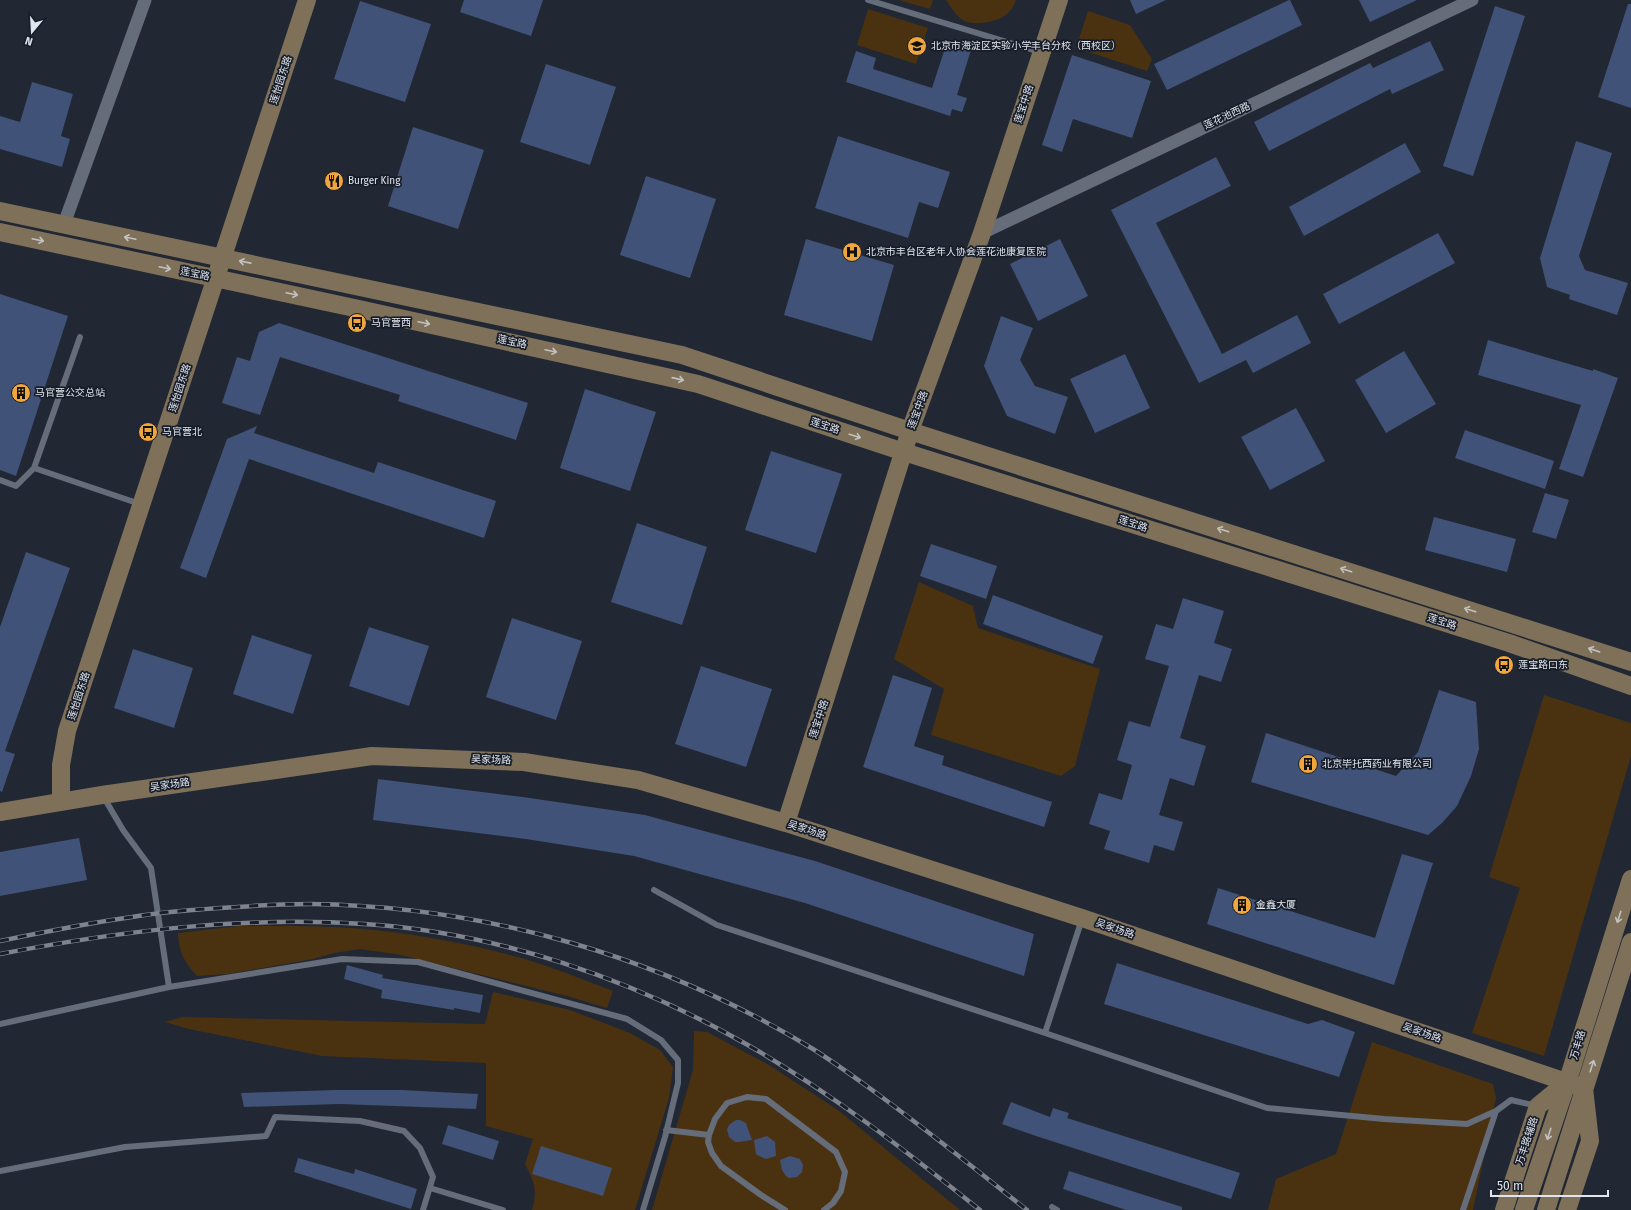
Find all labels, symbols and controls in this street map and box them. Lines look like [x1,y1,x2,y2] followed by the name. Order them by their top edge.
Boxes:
[12,12,52,52] north arrow
[24,34,35,48] text: N
[906,35,928,57] school or university icon: 北京市海淀区实验小学丰台分校（西校区）
[931,40,1121,52] place label: 北京市海淀区实验小学丰台分校（西校区）
[268,54,294,106] street label: 莲怡园东路
[1012,83,1036,125] street label: 莲宝中路
[1202,100,1252,132] street label: 莲花池西路
[323,170,345,192] restaurant icon: Burger King
[348,175,401,187] place label: Burger King
[124,234,137,242] one-way arrow
[31,237,44,245] one-way arrow
[841,241,863,263] hospital icon: 北京市丰台区老年人协会莲花池康复医院
[866,246,1046,258] place label: 北京市丰台区老年人协会莲花池康复医院
[239,258,252,266] one-way arrow
[158,264,171,272] one-way arrow
[179,265,211,283] street label: 莲宝路
[286,291,299,299] one-way arrow
[346,312,368,334] bus stop icon: 马官营西
[371,317,411,329] place label: 马官营西
[417,319,430,327] one-way arrow
[496,333,528,351] street label: 莲宝路
[544,347,557,355] one-way arrow
[167,362,193,414] street label: 莲怡园东路
[671,376,684,384] one-way arrow
[10,382,32,404] building icon: 马官营公交总站
[35,387,105,399] place label: 马官营公交总站
[906,389,930,431] street label: 莲宝中路
[809,416,841,436] street label: 莲宝路
[137,421,159,443] bus stop icon: 马官营北
[162,426,202,438] place label: 马官营北
[849,432,861,440] one-way arrow
[1117,514,1149,534] street label: 莲宝路
[1217,526,1229,534] one-way arrow
[1340,566,1353,573] one-way arrow
[1465,605,1477,613] one-way arrow
[1426,612,1458,632] street label: 莲宝路
[1588,645,1600,653] one-way arrow
[1493,654,1515,676] bus stop icon: 莲宝路口东
[1518,659,1568,671] place label: 莲宝路口东
[66,670,92,722] street label: 莲怡园东路
[807,698,831,740] street label: 莲宝中路
[471,753,511,767] street label: 吴家场路
[1297,753,1319,775] building icon: 北京毕托西药业有限公司
[1322,758,1432,770] place label: 北京毕托西药业有限公司
[149,776,191,794] street label: 吴家场路
[786,818,828,842] street label: 吴家场路
[1231,894,1253,916] building icon: 金鑫大厦
[1256,899,1296,911] place label: 金鑫大厦
[1615,910,1622,923] one-way arrow
[1094,917,1136,941] street label: 吴家场路
[1401,1021,1443,1045] street label: 吴家场路
[1568,1029,1588,1061] street label: 万丰路
[1588,1060,1596,1072] one-way arrow
[1514,1115,1540,1167] street label: 万丰路辅路
[1545,1127,1552,1140] one-way arrow
[1491,1172,1608,1198] scale bar
[1497,1179,1523,1193] text: 50 m

